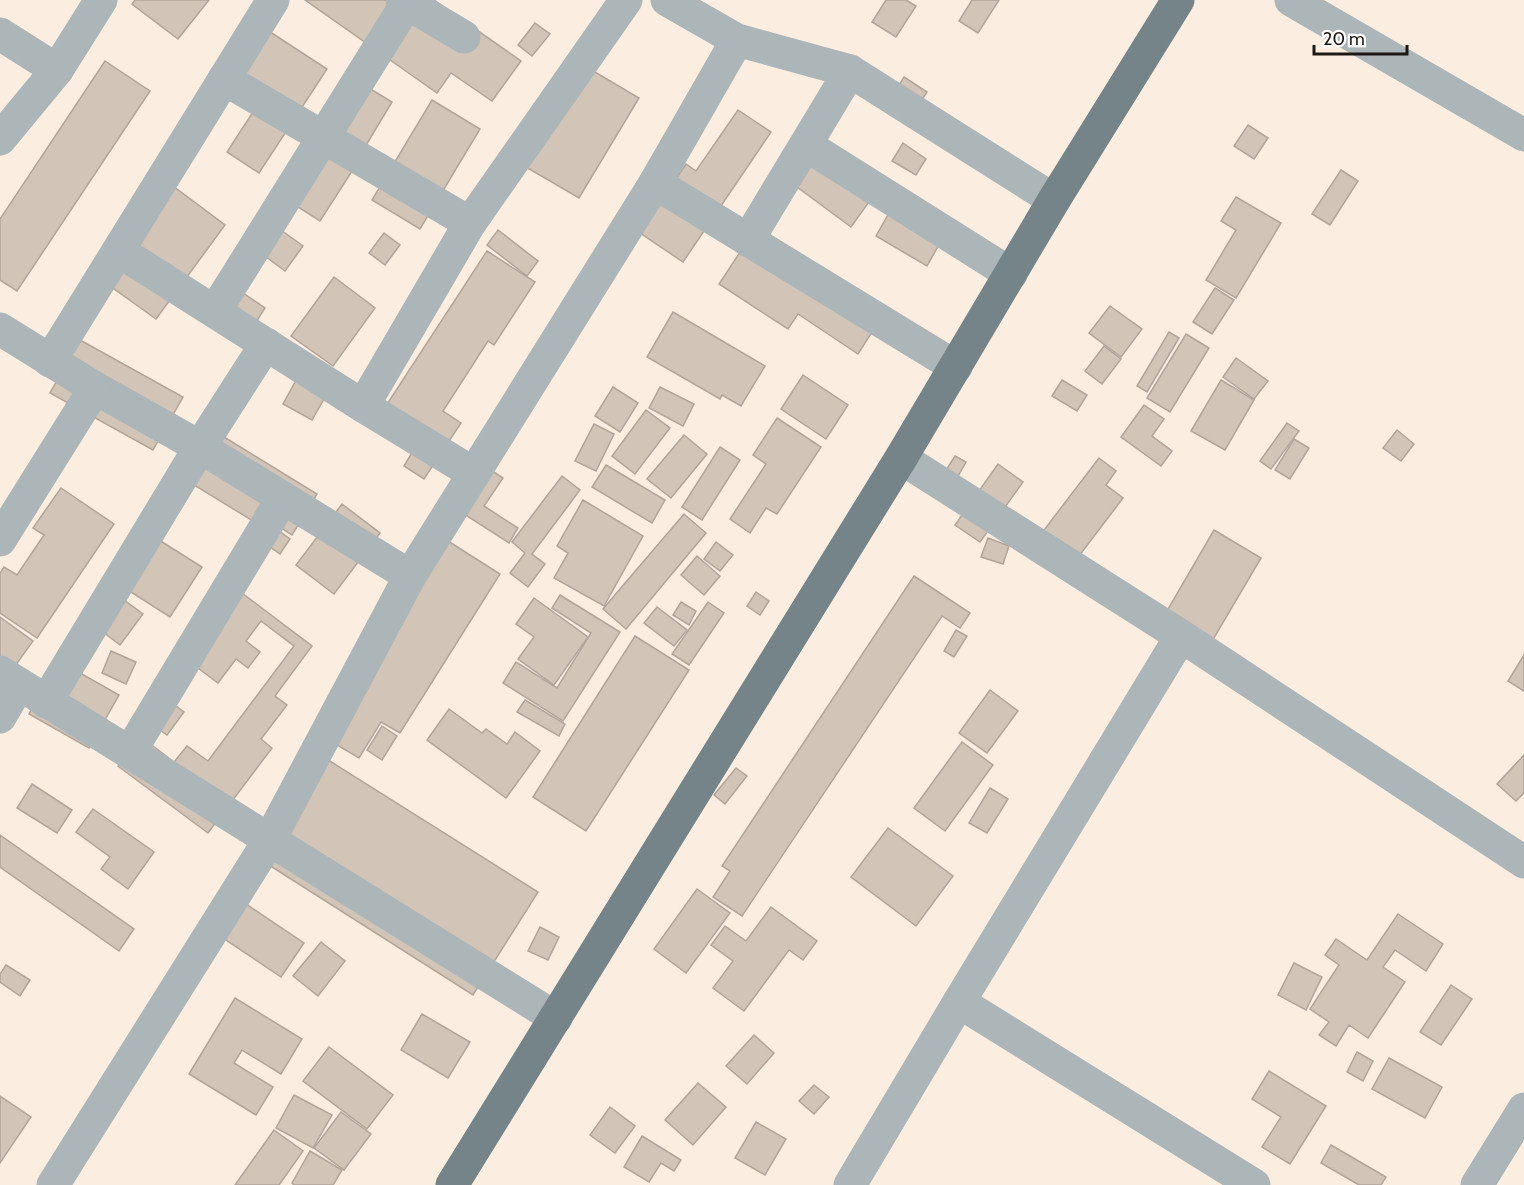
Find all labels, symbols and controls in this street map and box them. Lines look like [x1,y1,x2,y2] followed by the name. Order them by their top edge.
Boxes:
[1314,18,1407,56] scale bar
[1323,28,1365,50] text: 20 m

